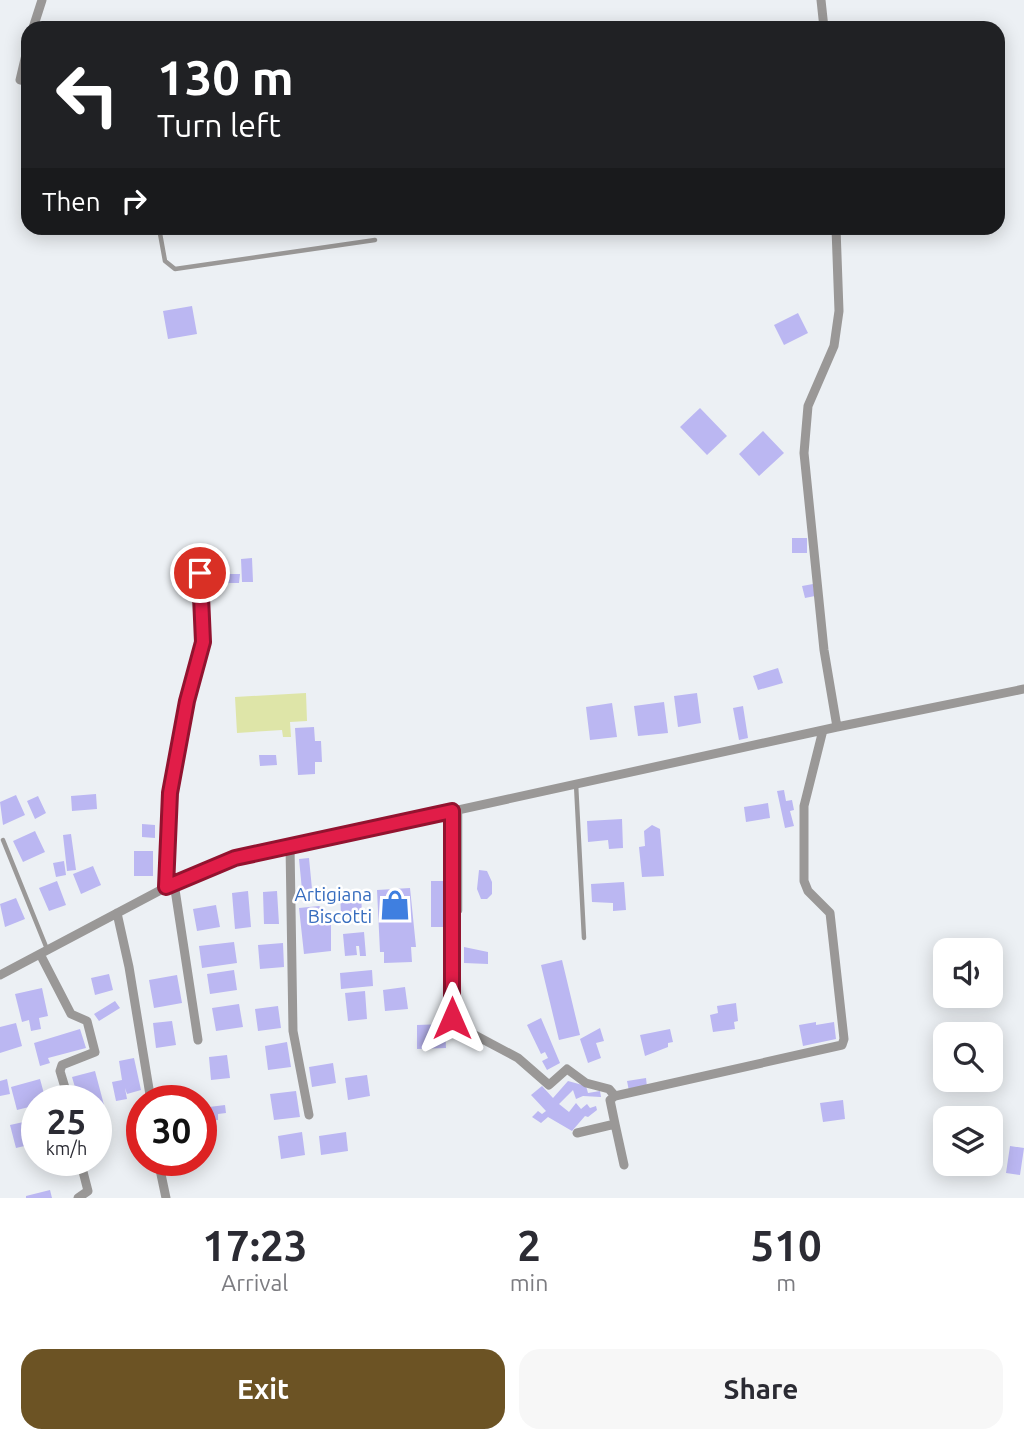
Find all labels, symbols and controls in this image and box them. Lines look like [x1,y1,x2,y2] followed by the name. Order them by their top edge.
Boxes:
[42,49,133,140] icon: left
[157,49,294,104] text: 130 m
[157,107,281,143] text: Turn left
[115,182,153,220] icon: right
[42,187,101,216] text: Then
[170,543,230,603] pin
[181,554,219,592] icon: arrive
[294,883,372,927] place label: Artigiana Biscotti
[378,888,412,922] shop icon: Artigiana Biscotti
[933,938,1003,1176] map controls
[933,938,1003,1008] button: sound
[415,981,489,1055] position arrow
[933,1022,1003,1092] button: search
[126,1085,217,1176] speed limit sign: 30
[47,1101,86,1141] text: 25
[933,1106,1003,1176] button: layers
[46,1138,87,1158] text: km/h
[202,1222,307,1269] text: 17:23
[517,1222,541,1269] text: 2
[751,1222,822,1269] text: 510
[221,1270,288,1295] text: Arrival
[510,1270,548,1295] text: min
[776,1270,796,1295] text: m
[21,1349,505,1429] button: Exit
[519,1349,1003,1429] button: Share

